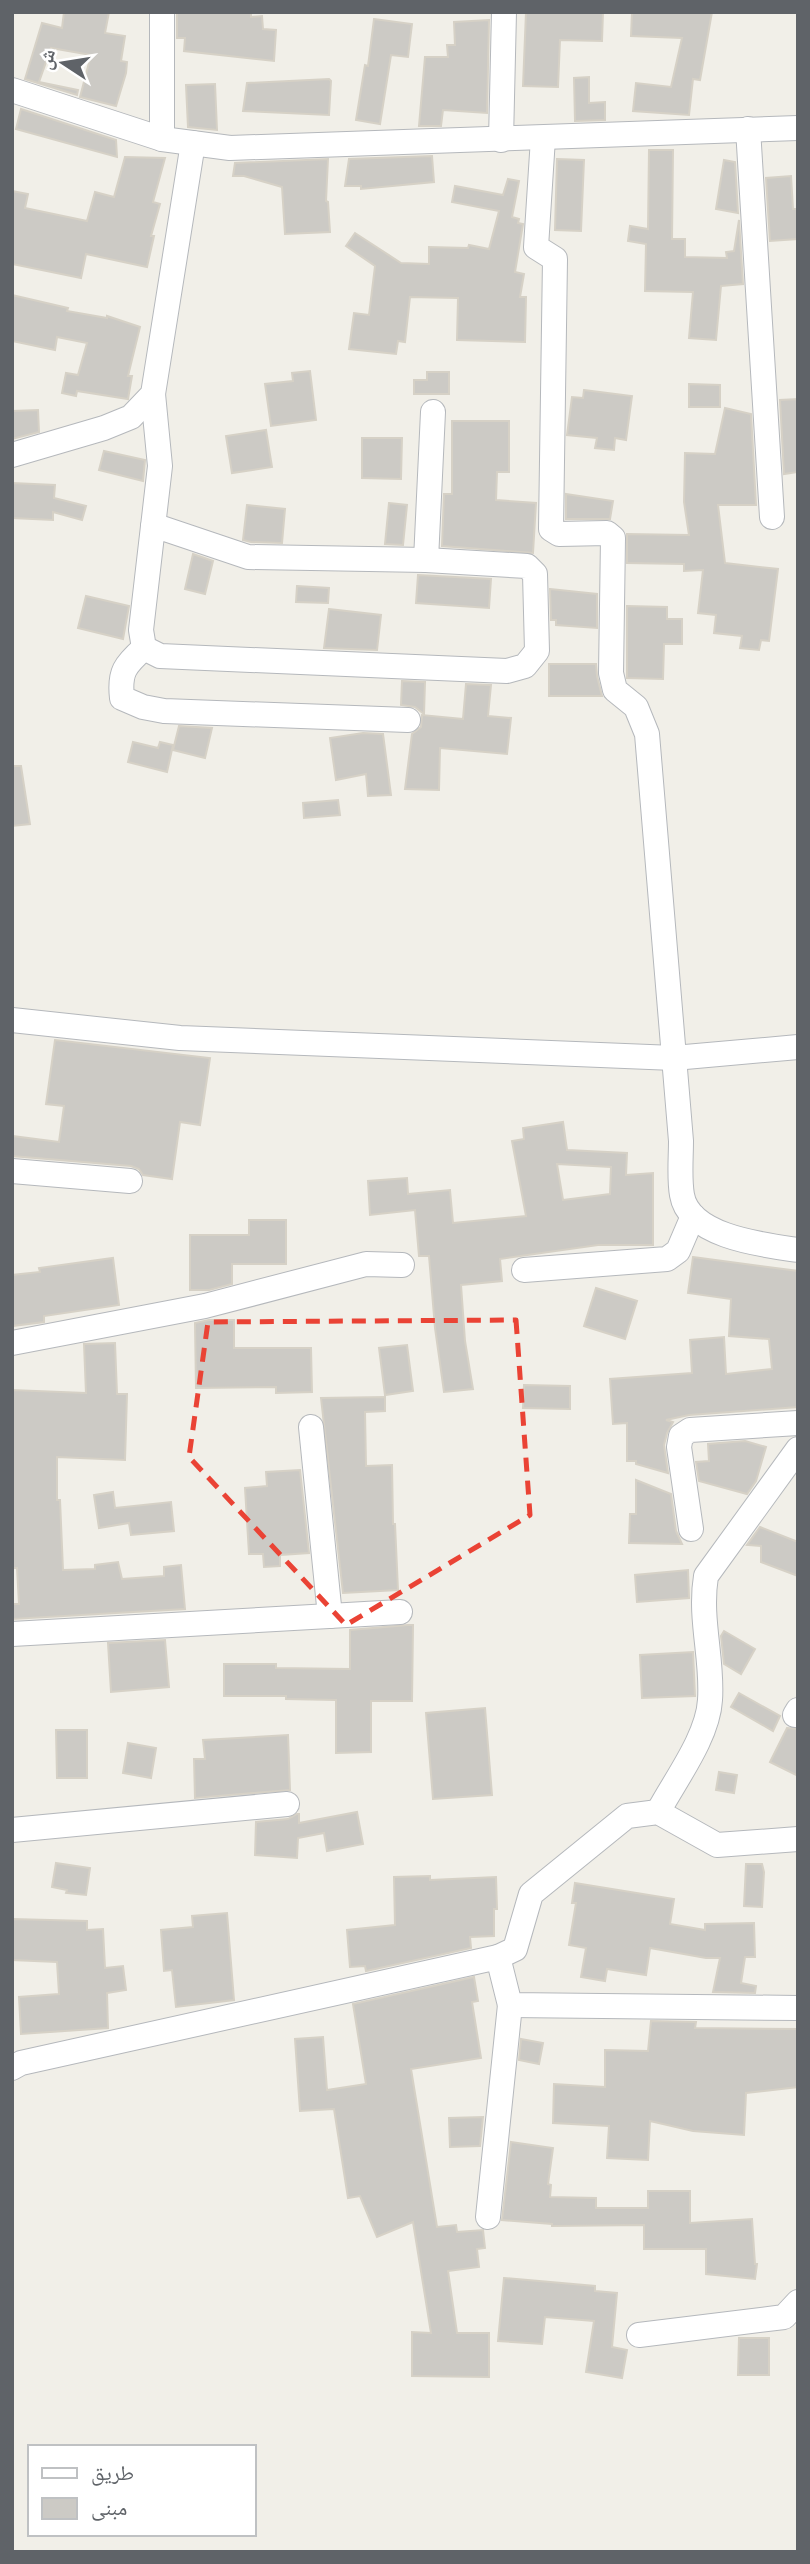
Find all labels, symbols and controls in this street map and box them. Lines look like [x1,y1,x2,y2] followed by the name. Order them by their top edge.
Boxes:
[28,28,98,98] north arrow
[34,47,60,72] text: ش
[28,2445,256,2536] legend
[91,2460,134,2486] text: طريق
[91,2495,127,2521] text: مبنى

